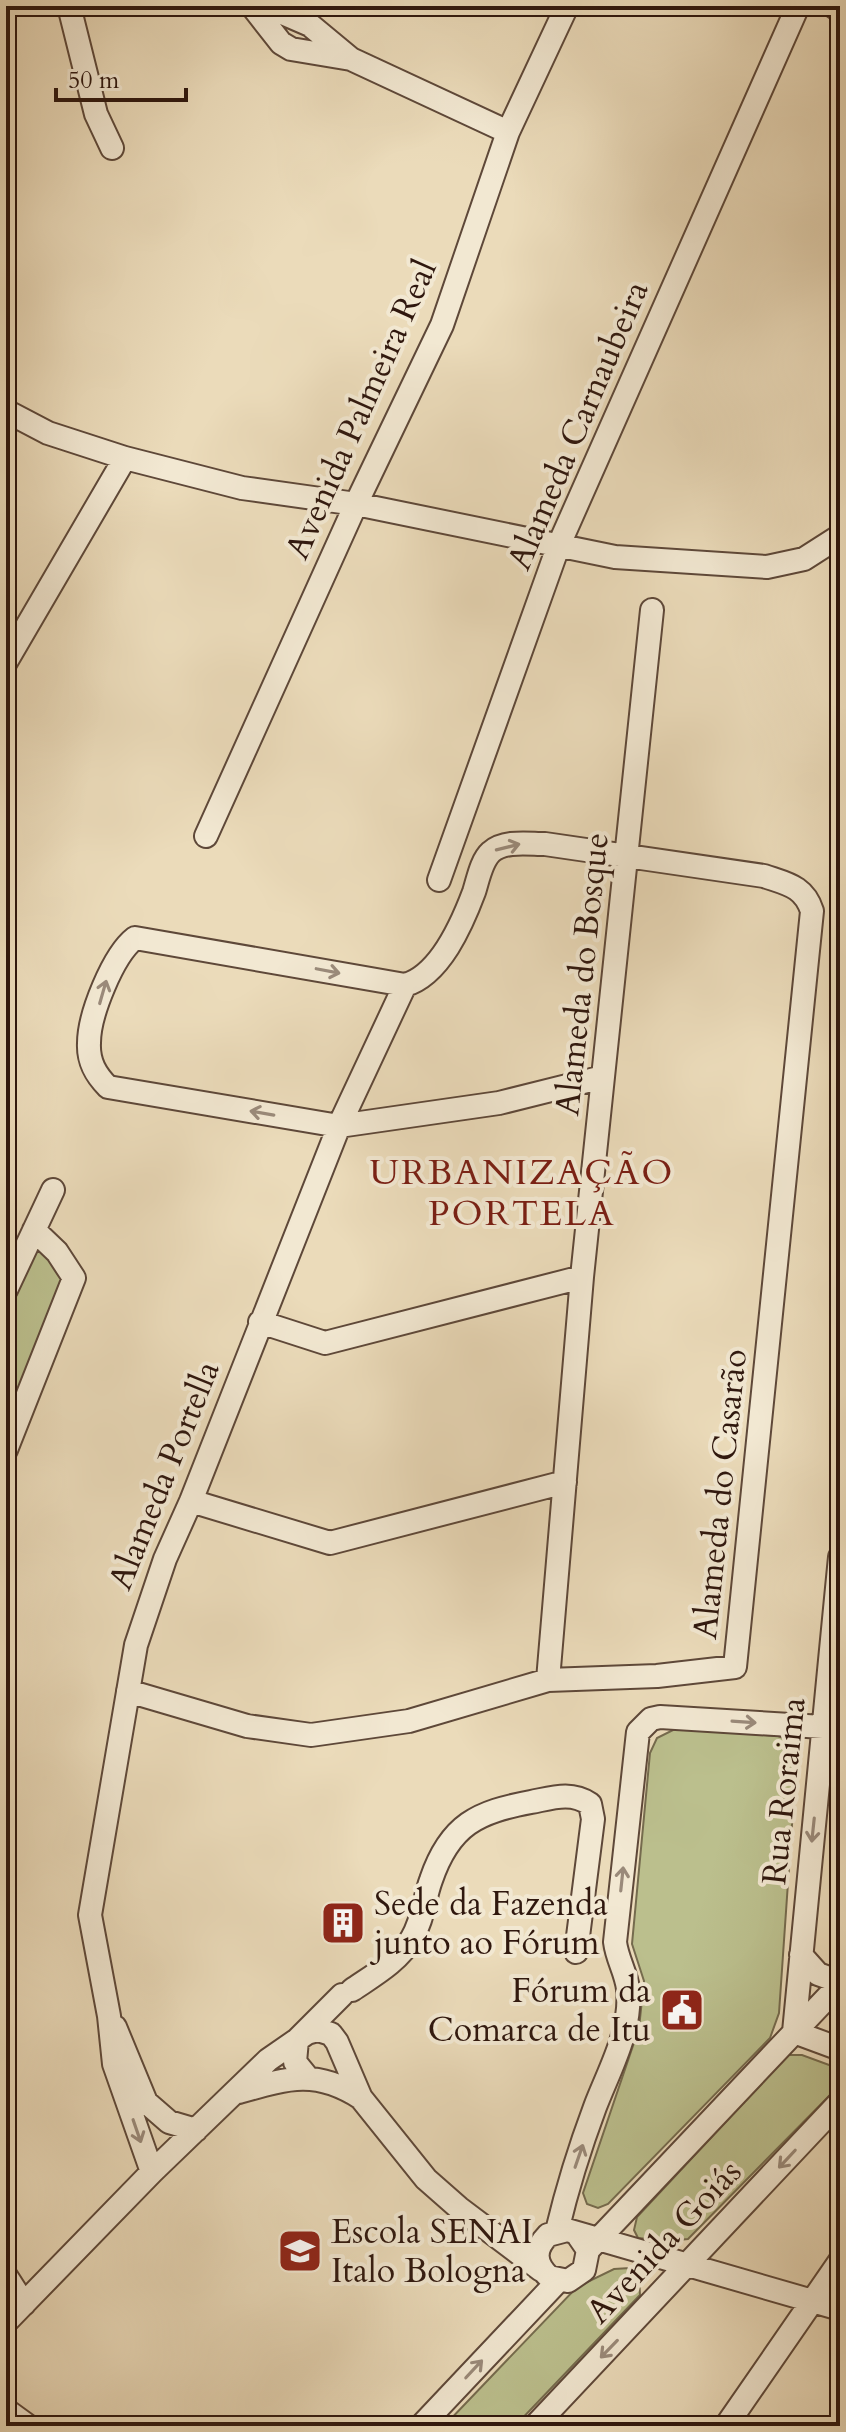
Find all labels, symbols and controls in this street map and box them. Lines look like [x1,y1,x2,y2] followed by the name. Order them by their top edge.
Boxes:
[56,52,186,102] scale bar
[68,64,120,97] text: 50 m
[274,252,448,566] street label: Avenida Palmeira Real
[496,274,660,577] street label: Alameda Carnaubeira
[544,830,620,1118] street label: Alameda do Bosque
[494,839,520,854] one-way arrow
[314,964,340,979] one-way arrow
[96,979,111,1005] one-way arrow
[250,1105,275,1120] one-way arrow
[370,1148,674,1238] district label: URBANIZAÇÃO PORTELA
[682,1347,758,1641] street label: Alameda do Casarão
[97,1354,231,1597] street label: Alameda Portella
[751,1695,817,1887] street label: Rua Roraima
[730,1715,757,1730] one-way arrow
[806,1816,821,1843] one-way arrow
[614,1866,629,1893] one-way arrow
[369,1881,608,1966] place label: Sede da Fazenda junto ao Fórum
[319,1899,367,1947] building icon: Sede da Fazenda junto ao Fórum
[428,1968,651,2053] place label: Fórum da Comarca de Itu
[658,1986,706,2034] public building icon: Fórum da Comarca de Itu
[131,2118,146,2143] one-way arrow
[572,2144,587,2169] one-way arrow
[778,2149,796,2169] one-way arrow
[576,2150,752,2334] street label: Avenida Goiás
[331,2209,533,2294] place label: Escola SENAI Italo Bologna
[276,2227,324,2275] school or university icon: Escola SENAI Italo Bologna
[599,2339,618,2359] one-way arrow
[465,2360,483,2380] one-way arrow

